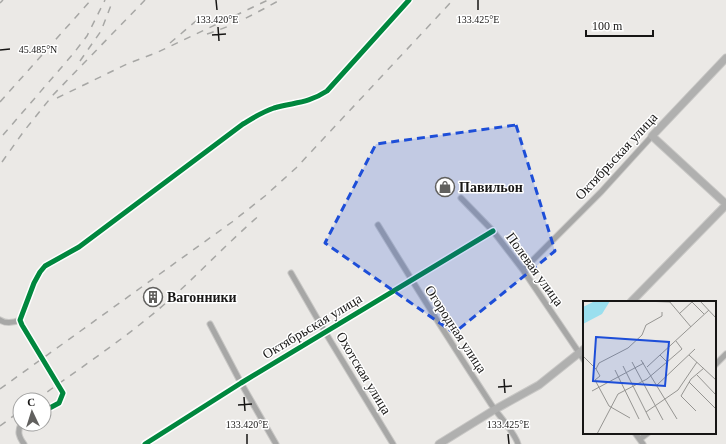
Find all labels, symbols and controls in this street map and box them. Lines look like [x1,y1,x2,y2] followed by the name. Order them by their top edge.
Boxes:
[586,12,653,38] scale bar
[196,14,238,25] text: 133.420°E
[457,14,499,25] text: 133.425°E
[592,19,623,33] text: 100 m
[19,44,57,55] text: 45.485°N
[572,109,661,203] street label: Октябрьская улица
[434,176,456,198] shop icon: Павильон
[459,180,523,195] place label: Павильон
[503,230,567,310] street label: Полевая улица
[422,283,490,377] street label: Огородная улица
[142,286,164,308] building icon: Вагонники
[167,290,237,305] place label: Вагонники
[260,290,365,362] street label: Октябрьская улица
[583,301,716,434] inset map
[333,329,394,418] street label: Охотская улица
[12,392,52,432] north arrow
[27,396,36,408] text: С
[226,419,268,430] text: 133.420°E
[487,419,529,430] text: 133.425°E

